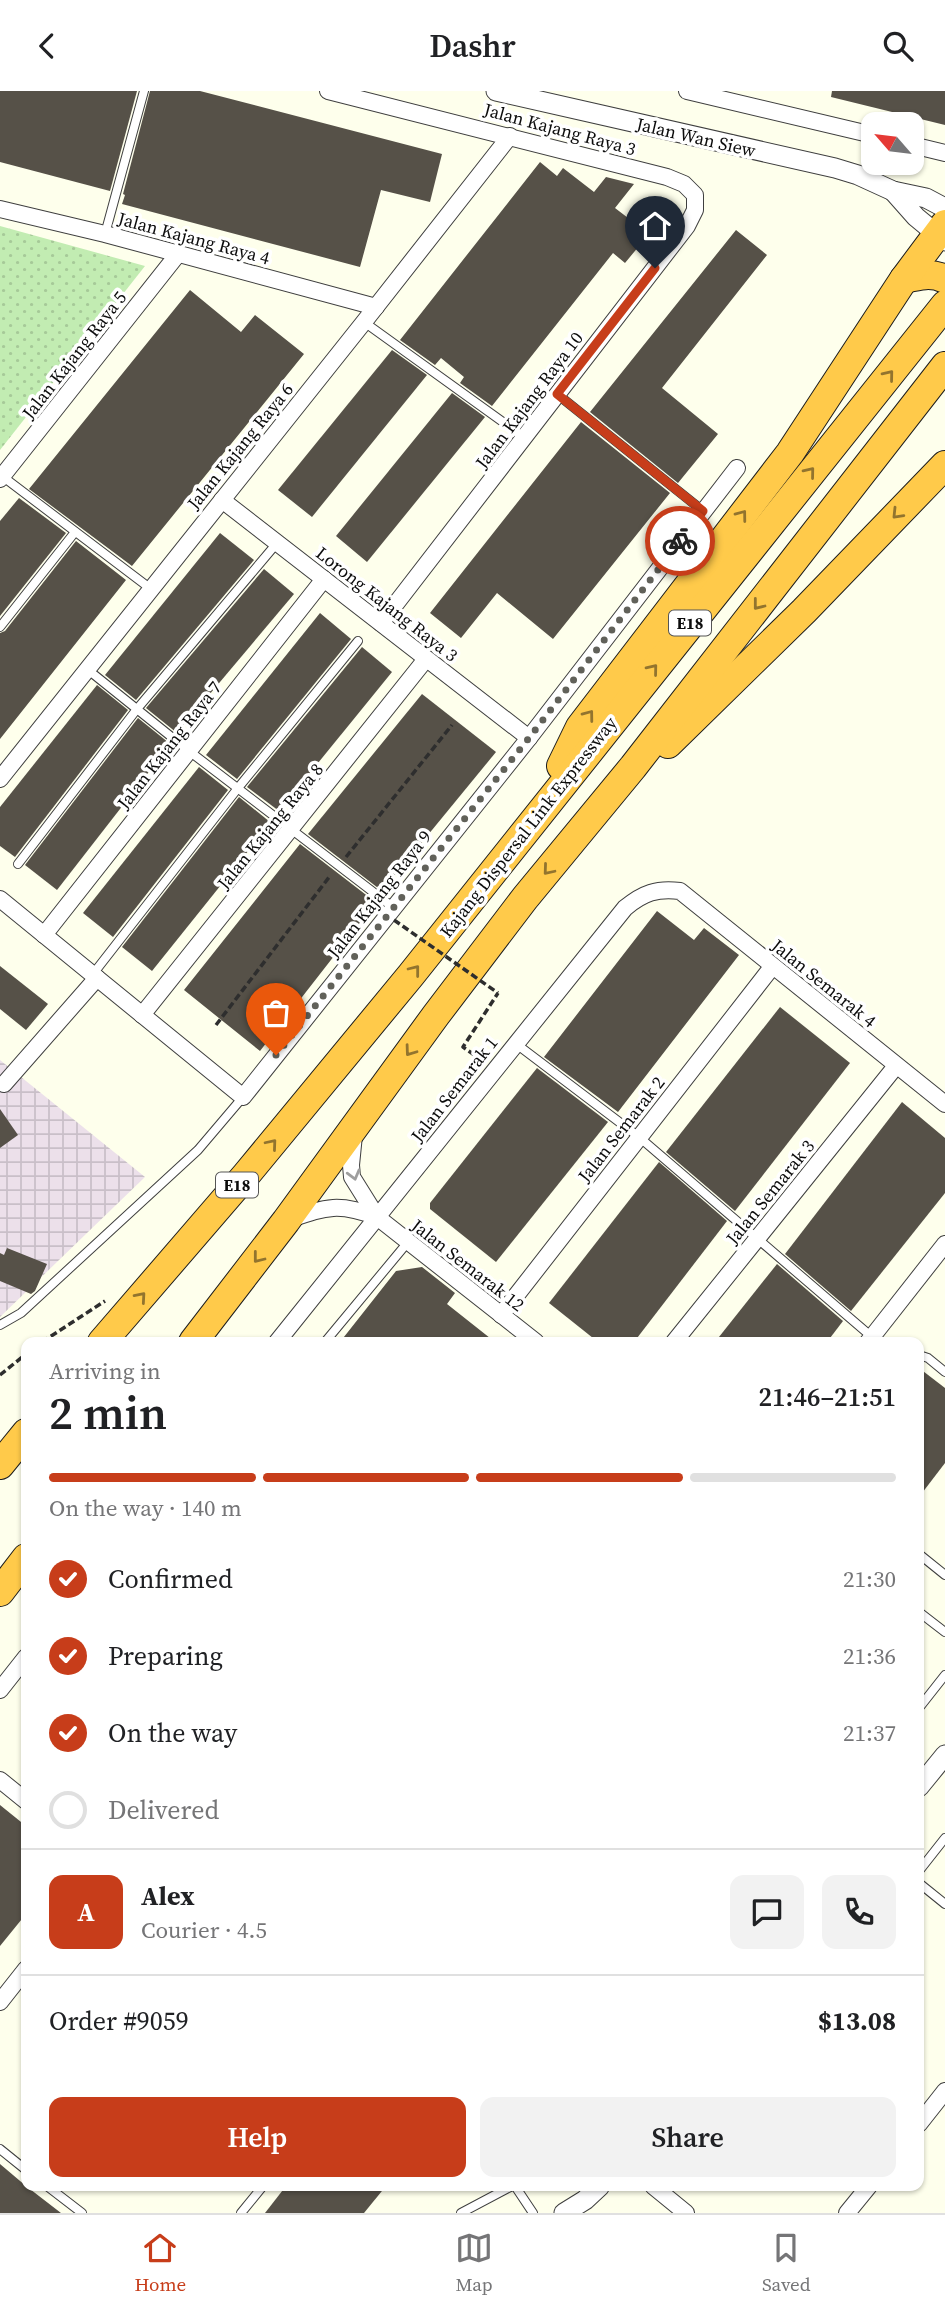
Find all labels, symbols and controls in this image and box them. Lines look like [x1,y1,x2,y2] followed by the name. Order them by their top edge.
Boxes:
[429,24,516,68] text: Dashr
[28,27,66,65] icon: back
[879,27,917,65] icon: search
[480,96,639,161] street label: Jalan Kajang Raya 3
[633,111,758,163] street label: Jalan Wan Siew
[861,112,924,175] north arrow
[861,112,924,175] map controls
[625,196,685,268] pin
[114,205,273,270] street label: Jalan Kajang Raya 4
[636,207,674,245] icon: home
[15,286,132,425] street label: Jalan Kajang Raya 5
[469,326,589,474] street label: Jalan Kajang Raya 10
[880,370,893,382] one-way arrow
[180,377,299,515] street label: Jalan Kajang Raya 6
[802,468,815,480] one-way arrow
[645,506,715,576] courier
[893,506,906,519] one-way arrow
[734,510,747,522] one-way arrow
[661,522,699,560] icon: bike
[311,541,463,667] street label: Lorong Kajang Raya 3
[753,598,766,610] one-way arrow
[669,611,711,635] road number: E18
[645,665,658,677] one-way arrow
[110,676,227,815] street label: Jalan Kajang Raya 7
[581,710,594,723] one-way arrow
[434,711,623,943] street label: Kajang Dispersal Link Expressway
[210,757,329,895] street label: Jalan Kajang Raya 8
[320,825,437,964] street label: Jalan Kajang Raya 9
[544,862,556,875] one-way arrow
[766,932,882,1033] street label: Jalan Semarak 4
[406,966,419,978] one-way arrow
[246,983,306,1055] pin
[257,994,295,1032] icon: bag
[404,1031,503,1148] street label: Jalan Semarak 1
[405,1043,418,1056] one-way arrow
[571,1071,670,1188] street label: Jalan Semarak 2
[719,1134,820,1250] street label: Jalan Semarak 3
[264,1139,276,1152] one-way arrow
[346,1168,360,1180] one-way arrow
[216,1173,258,1197] road number: E18
[406,1212,530,1317] street label: Jalan Semarak 12
[253,1251,266,1263] one-way arrow
[133,1292,145,1305] one-way arrow
[49,1355,161,1387] text: Arriving in
[759,1379,896,1415] text: 21:46–21:51
[49,1381,167,1444] text: 2 min
[49,1492,242,1524] text: On the way · 140 m
[49,1560,87,1598] icon: check
[108,1561,233,1597] text: Confirmed
[843,1563,896,1595] text: 21:30
[49,1637,87,1675] icon: check
[108,1638,223,1674] text: Preparing
[843,1640,896,1672] text: 21:36
[49,1714,87,1752] icon: check
[108,1715,237,1751] text: On the way
[843,1717,896,1749] text: 21:37
[108,1792,219,1828] text: Delivered
[730,1875,804,1949] button: chat
[822,1875,896,1949] button: phone
[141,1878,195,1914] text: Alex
[77,1894,95,1930] text: A
[141,1914,267,1946] text: Courier · 4.5
[49,2003,189,2039] text: Order #9059
[818,2003,896,2039] text: $13.08
[49,2097,466,2177] button: Help
[480,2097,896,2177] button: Share
[134,2229,186,2297] tab: Home
[455,2229,493,2297] tab: Map
[762,2229,811,2297] tab: Saved

